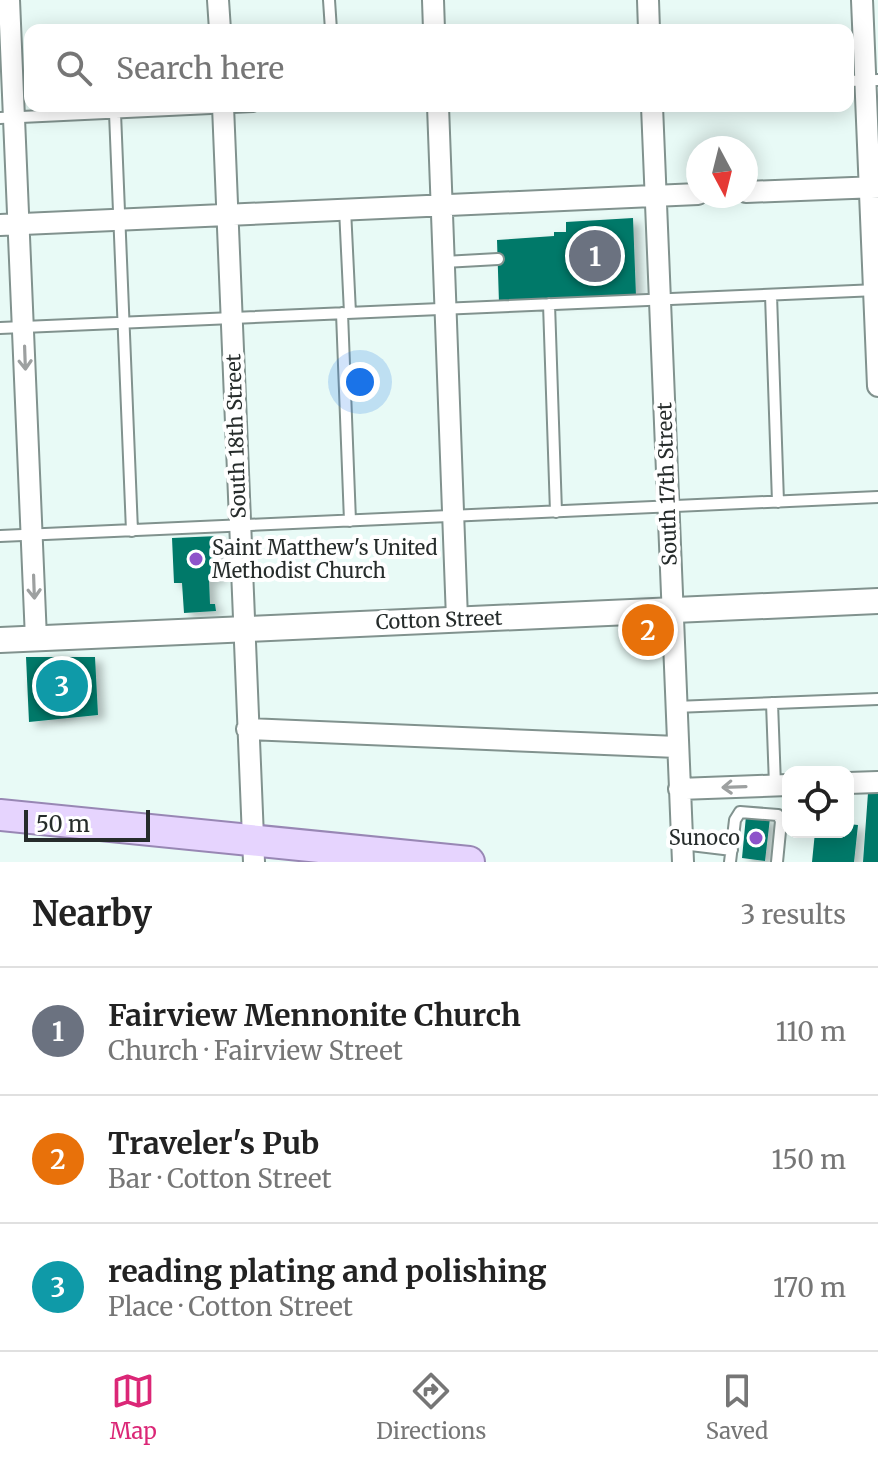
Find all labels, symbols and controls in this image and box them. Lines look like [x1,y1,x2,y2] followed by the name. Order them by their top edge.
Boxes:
[24,24,854,112] search box
[52,46,96,90] icon: search
[116,49,284,87] text: Search here
[686,136,758,208] north arrow
[569,226,621,286] pin: 1
[17,344,32,371] one-way arrow
[220,353,251,519] street label: South 18th Street
[340,362,380,402] your location
[651,402,682,566] street label: South 17th Street
[212,535,437,583] place label: Saint Matthew's United Methodist Church
[187,550,205,568] marker: Saint Matthew's United Methodist Church
[26,573,41,600] one-way arrow
[622,600,674,660] pin: 2
[375,605,503,634] street label: Cotton Street
[36,656,88,716] pin: 3
[782,766,854,838] map controls
[782,766,854,838] button: locate
[721,780,748,795] one-way arrow
[24,806,150,842] scale bar
[36,810,90,838] text: 50 m
[669,825,740,850] place label: Sunoco
[747,829,765,847] marker: Sunoco
[32,893,152,935] text: Nearby
[741,898,846,931] text: 3 results
[108,996,521,1034] text: Fairview Mennonite Church
[52,1015,64,1048] text: 1
[776,1015,846,1048] text: 110 m
[108,1034,403,1067] text: Church · Fairview Street
[108,1124,319,1162] text: Traveler's Pub
[50,1143,66,1176] text: 2
[772,1143,846,1176] text: 150 m
[108,1162,332,1195] text: Bar · Cotton Street
[108,1252,547,1290] text: reading plating and polishing
[51,1271,65,1304] text: 3
[773,1271,846,1304] text: 170 m
[108,1290,353,1323] text: Place · Cotton Street
[110,1369,157,1445] tab: Map
[376,1369,486,1445] tab: Directions
[706,1369,768,1445] tab: Saved

